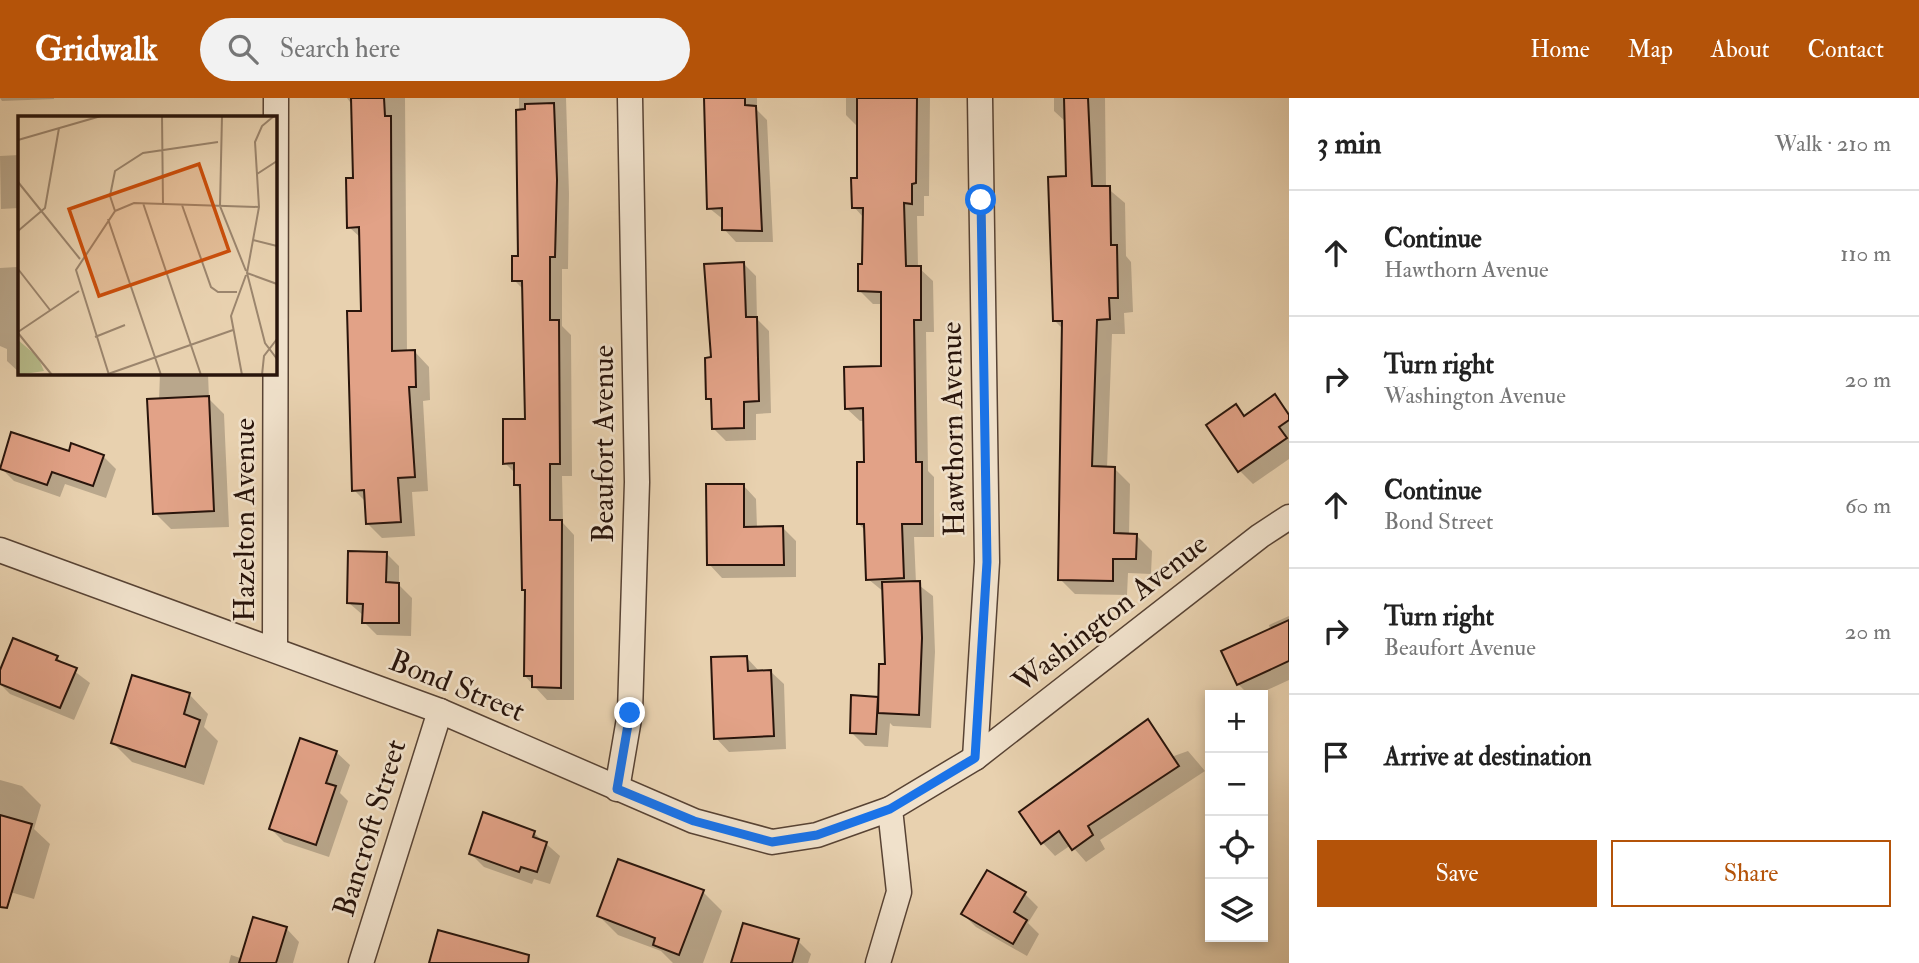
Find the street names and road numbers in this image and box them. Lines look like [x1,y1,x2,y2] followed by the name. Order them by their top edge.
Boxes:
[933,321,973,537] street label: Hawthorn Avenue
[585,345,622,543] street label: Beaufort Avenue
[226,418,263,622] street label: Hazelton Avenue
[1004,525,1215,701] street label: Washington Avenue
[384,642,530,730] street label: Bond Street
[326,735,415,921] street label: Bancroft Street

